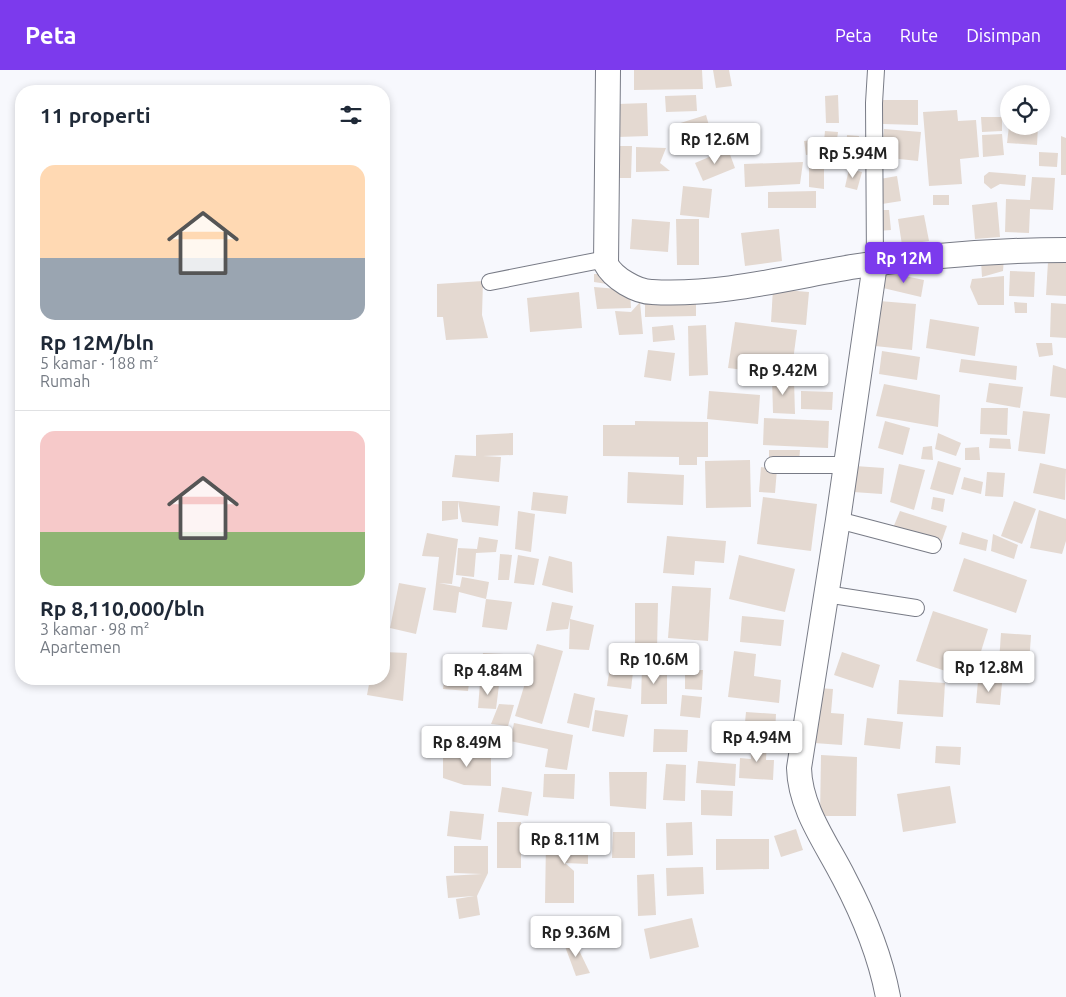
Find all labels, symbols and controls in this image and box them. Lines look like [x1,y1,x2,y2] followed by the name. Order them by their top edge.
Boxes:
[25,22,77,49] text: Peta
[835,25,872,45] text: Peta
[900,25,938,45] text: Rute
[966,25,1041,45] text: Disimpan
[1000,85,1050,135] map controls
[1000,85,1050,135] button: locate
[337,101,365,129] icon: filters
[40,103,151,127] text: 11 properti
[663,122,767,165] pin: Rp 12.6M
[680,130,750,148] text: Rp 12.6M
[801,136,905,179] pin: Rp 5.94M
[818,144,888,162] text: Rp 5.94M
[158,198,248,288] icon: home
[863,242,945,284] pin: Rp 12M
[876,249,932,267] text: Rp 12M
[40,330,154,354] text: Rp 12M/bln
[40,354,159,372] text: 5 kamar · 188 m²
[731,354,835,396] pin: Rp 9.42M
[748,361,818,379] text: Rp 9.42M
[40,372,90,390] text: Rumah
[158,463,248,553] icon: home
[40,596,205,620] text: Rp 8,110,000/bln
[40,620,150,638] text: 3 kamar · 98 m²
[40,638,121,656] text: Apartemen
[602,642,706,685] pin: Rp 10.6M
[619,650,689,668] text: Rp 10.6M
[937,650,1041,693] pin: Rp 12.8M
[436,654,540,696] pin: Rp 4.84M
[954,658,1024,676] text: Rp 12.8M
[453,661,523,679] text: Rp 4.84M
[705,720,809,763] pin: Rp 4.94M
[415,726,519,768] pin: Rp 8.49M
[722,728,792,746] text: Rp 4.94M
[432,733,502,751] text: Rp 8.49M
[513,822,617,865] pin: Rp 8.11M
[530,830,600,848] text: Rp 8.11M
[524,916,628,958] pin: Rp 9.36M
[541,923,611,941] text: Rp 9.36M

